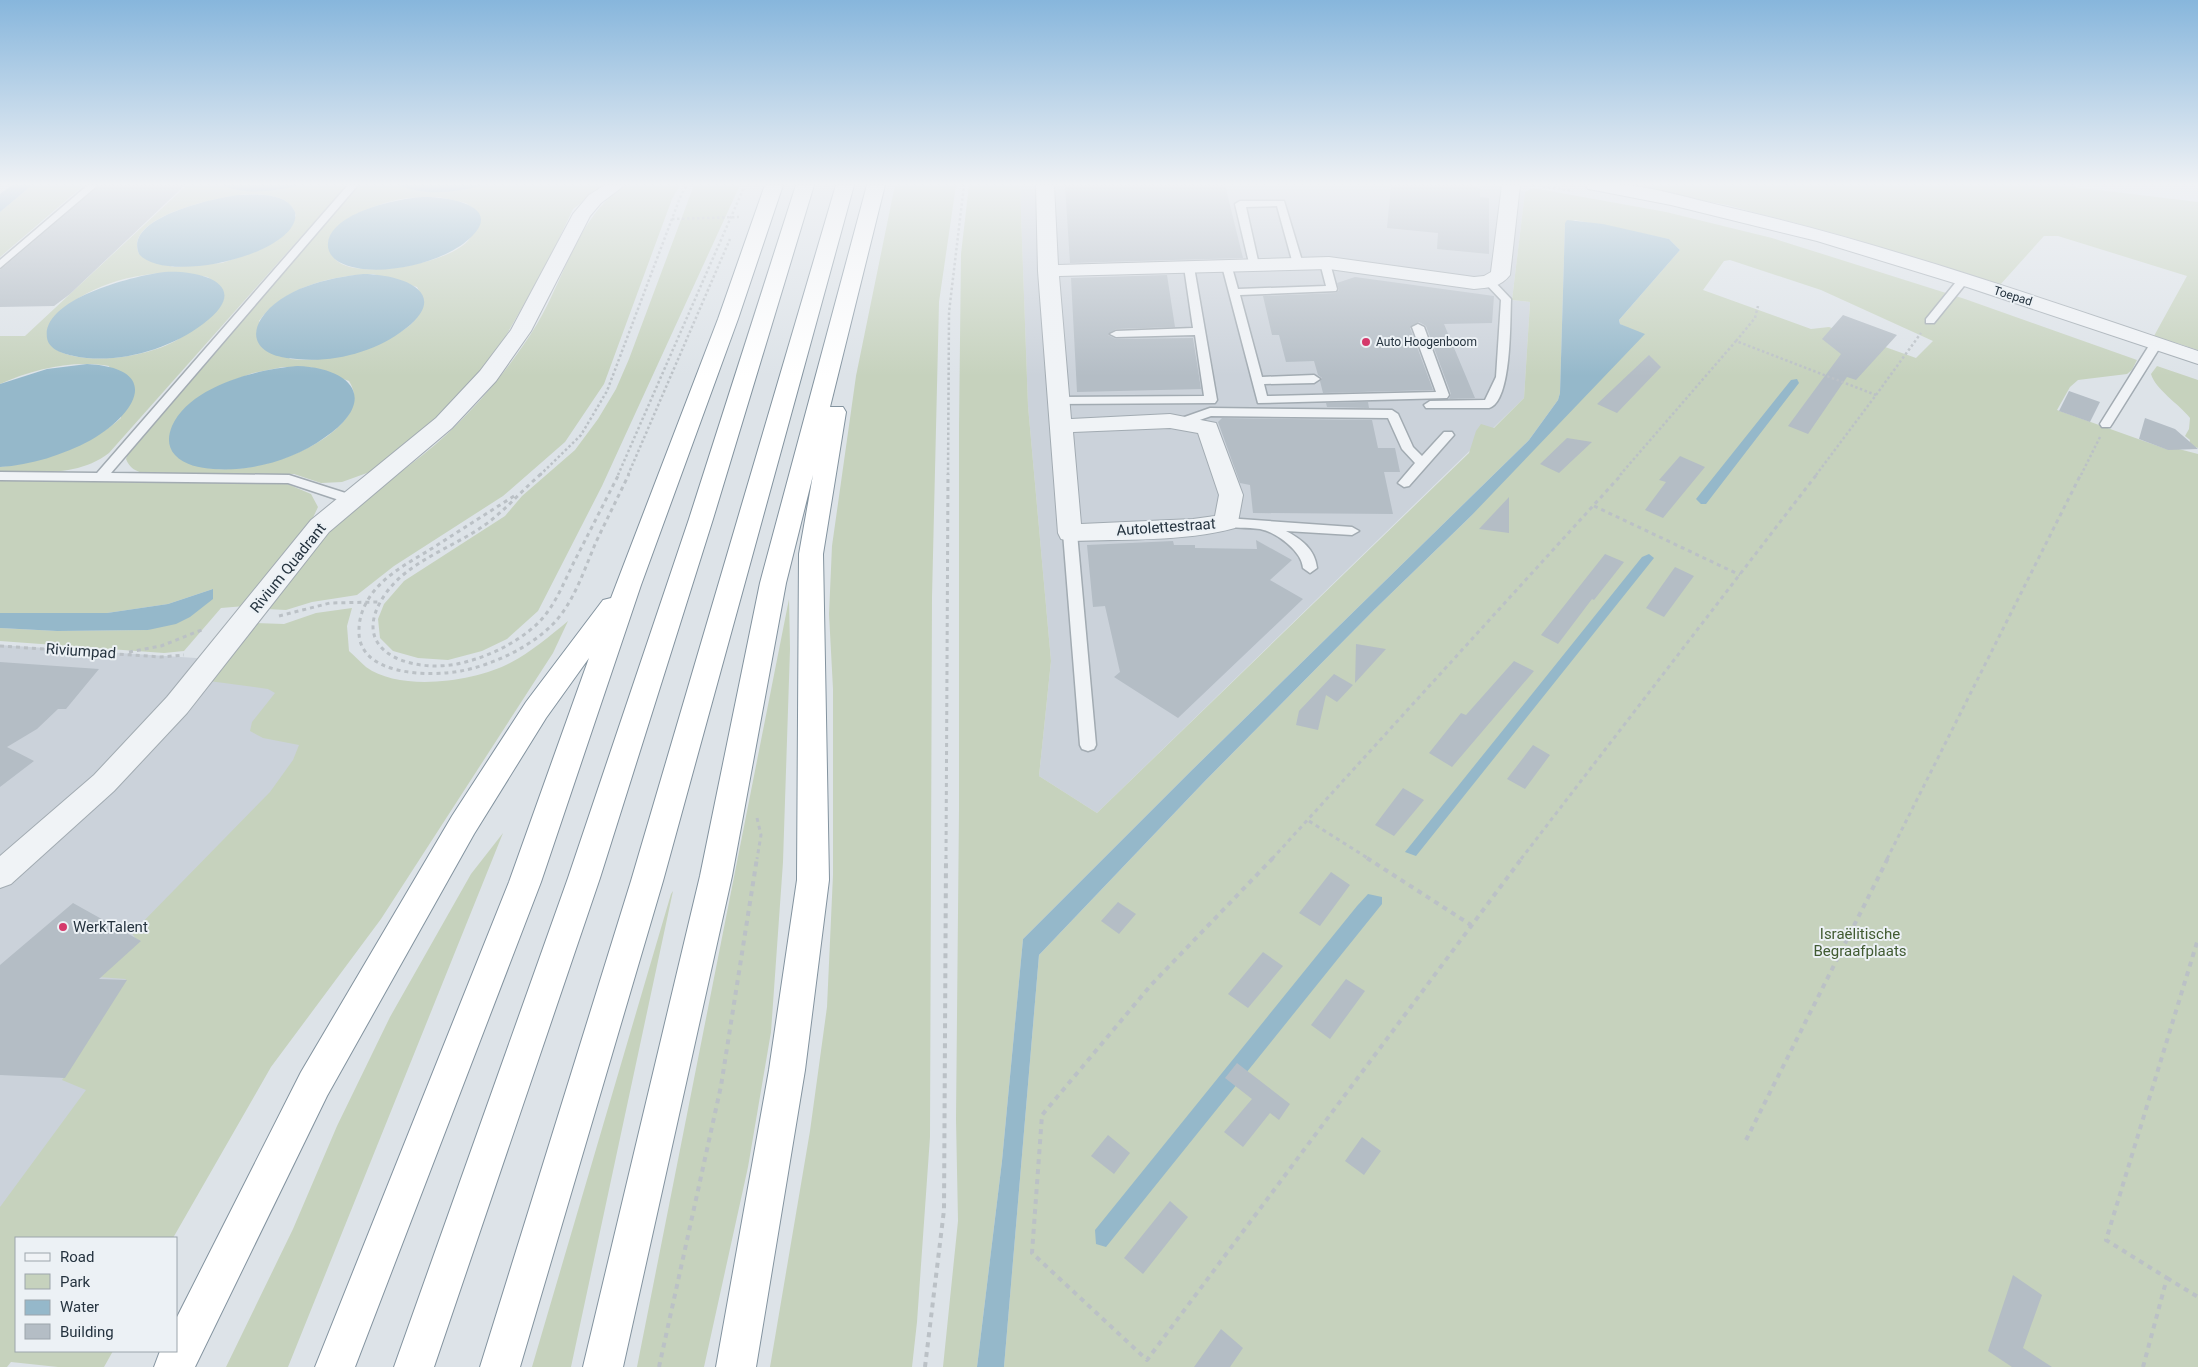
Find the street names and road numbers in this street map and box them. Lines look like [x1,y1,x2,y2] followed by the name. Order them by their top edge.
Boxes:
[1992,283,2034,309] street label: Toepad
[1116,515,1216,539] street label: Autolettestraat
[246,519,330,617] street label: Rivium Quadrant
[45,640,117,662] street label: Riviumpad

